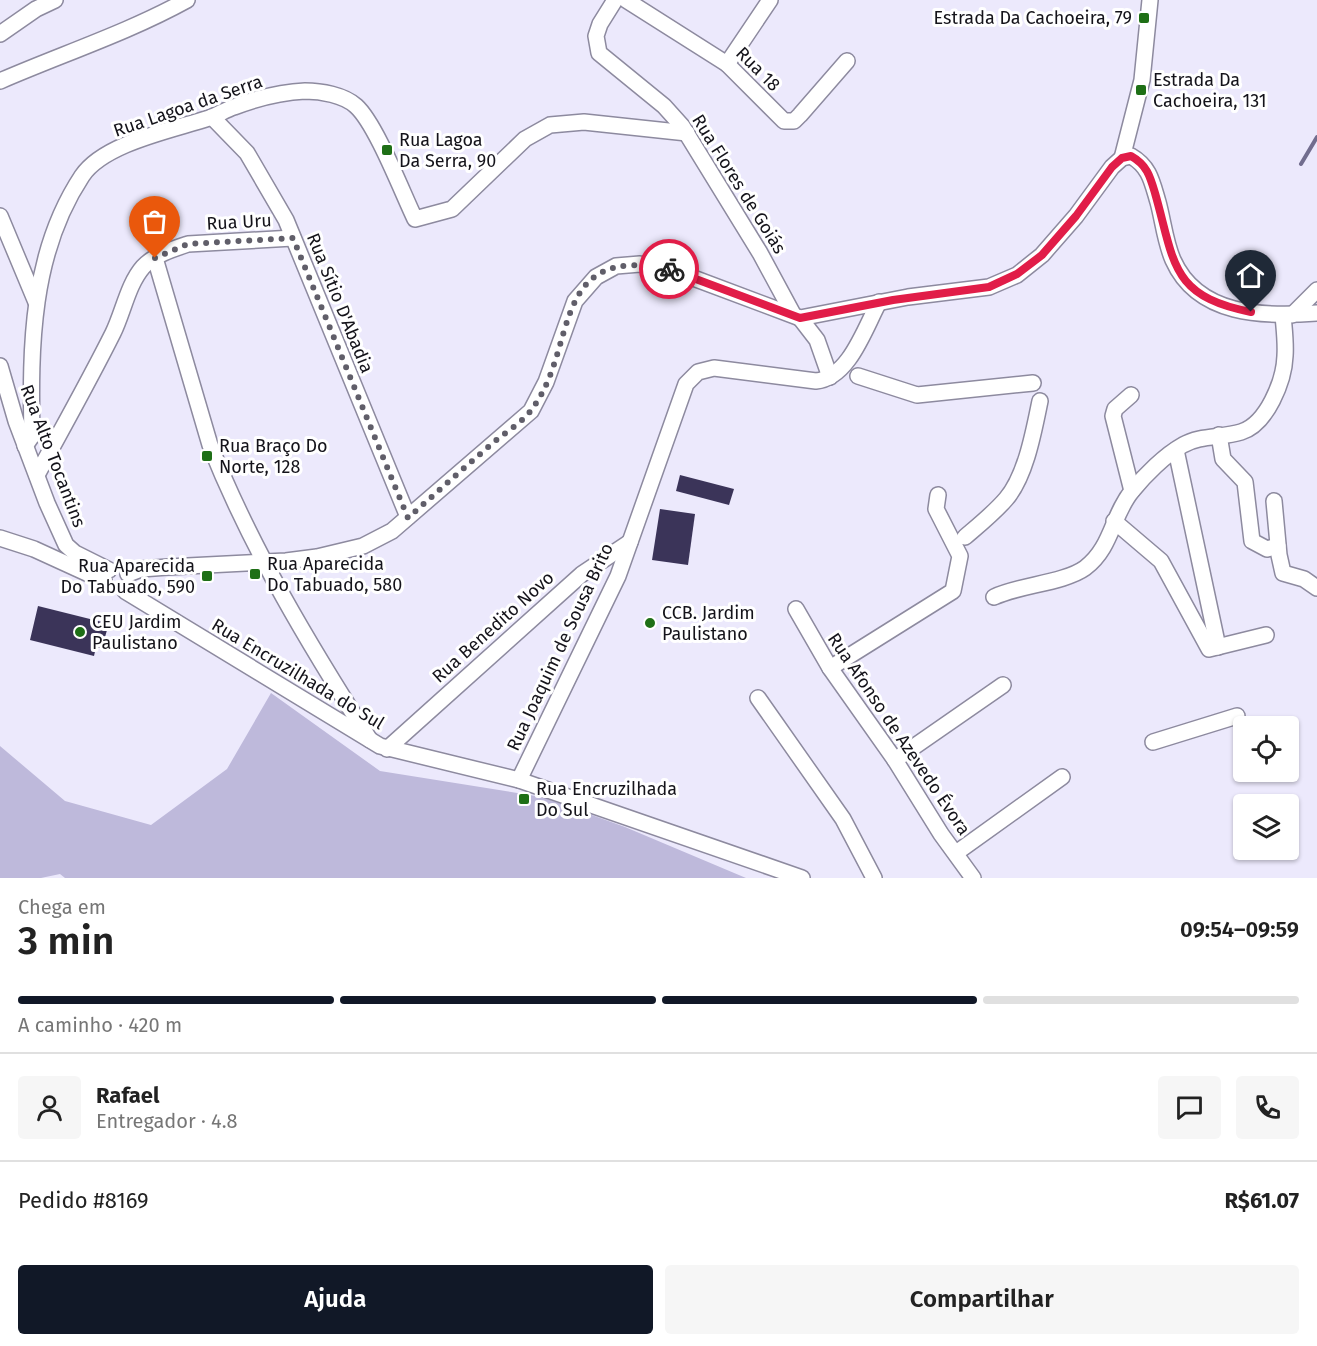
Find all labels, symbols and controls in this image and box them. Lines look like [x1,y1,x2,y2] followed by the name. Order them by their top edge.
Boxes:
[934,7,1132,29] place label: Estrada Da Cachoeira, 79
[1137,11,1151,25] marker: Estrada Da Cachoeira, 79
[731,42,785,96] street label: Rua 18
[1153,69,1267,112] place label: Estrada Da Cachoeira, 131
[111,70,265,142] street label: Rua Lagoa da Serra
[1134,83,1148,97] marker: Estrada Da Cachoeira, 131
[687,110,791,258] street label: Rua Flores de Goiás
[399,129,496,172] place label: Rua Lagoa Da Serra, 90
[380,143,394,157] marker: Rua Lagoa Da Serra, 90
[129,196,180,258] pin
[138,205,171,238] icon: bag
[206,209,272,235] street label: Rua Uru
[302,230,378,376] street label: Rua Sítio D'Abadia
[639,239,699,299] courier
[1225,250,1276,312] pin
[653,253,686,286] icon: bike
[1234,259,1267,292] icon: home
[16,381,90,531] street label: Rua Alto Tocantins
[219,435,328,478] place label: Rua Braço Do Norte, 128
[200,449,214,463] marker: Rua Braço Do Norte, 128
[502,540,618,754] street label: Rua Joaquim de Sousa Brito
[267,553,402,596] place label: Rua Aparecida Do Tabuado, 580
[61,555,195,598] place label: Rua Aparecida Do Tabuado, 590
[428,566,558,688] street label: Rua Benedito Novo
[248,567,262,581] marker: Rua Aparecida Do Tabuado, 580
[200,569,214,583] marker: Rua Aparecida Do Tabuado, 590
[662,602,755,645] place label: CCB. Jardim Paulistano
[92,611,181,654] place label: CEU Jardim Paulistano
[208,614,388,734] street label: Rua Encruzilhada do Sul
[643,616,657,630] marker: CCB. Jardim Paulistano
[73,625,87,639] marker: CEU Jardim Paulistano
[823,628,976,839] street label: Rua Afonso de Azevedo Évora
[1233,716,1299,860] map controls
[1233,716,1299,782] button: locate
[536,778,677,821] place label: Rua Encruzilhada Do Sul
[517,792,531,806] marker: Rua Encruzilhada Do Sul
[1233,794,1299,860] button: layers
[18,895,106,919] text: Chega em
[1180,916,1299,943] text: 09:54–09:59
[18,918,114,964] text: 3 min
[18,1013,182,1037] text: A caminho · 420 m
[18,1076,81,1139] button: person
[1158,1076,1221,1139] button: chat
[1236,1076,1299,1139] button: phone
[96,1082,159,1109] text: Rafael
[96,1109,238,1133] text: Entregador · 4.8
[18,1187,149,1214] text: Pedido #8169
[1224,1187,1299,1214] text: R$61.07
[18,1265,653,1334] button: Ajuda
[665,1265,1299,1334] button: Compartilhar

